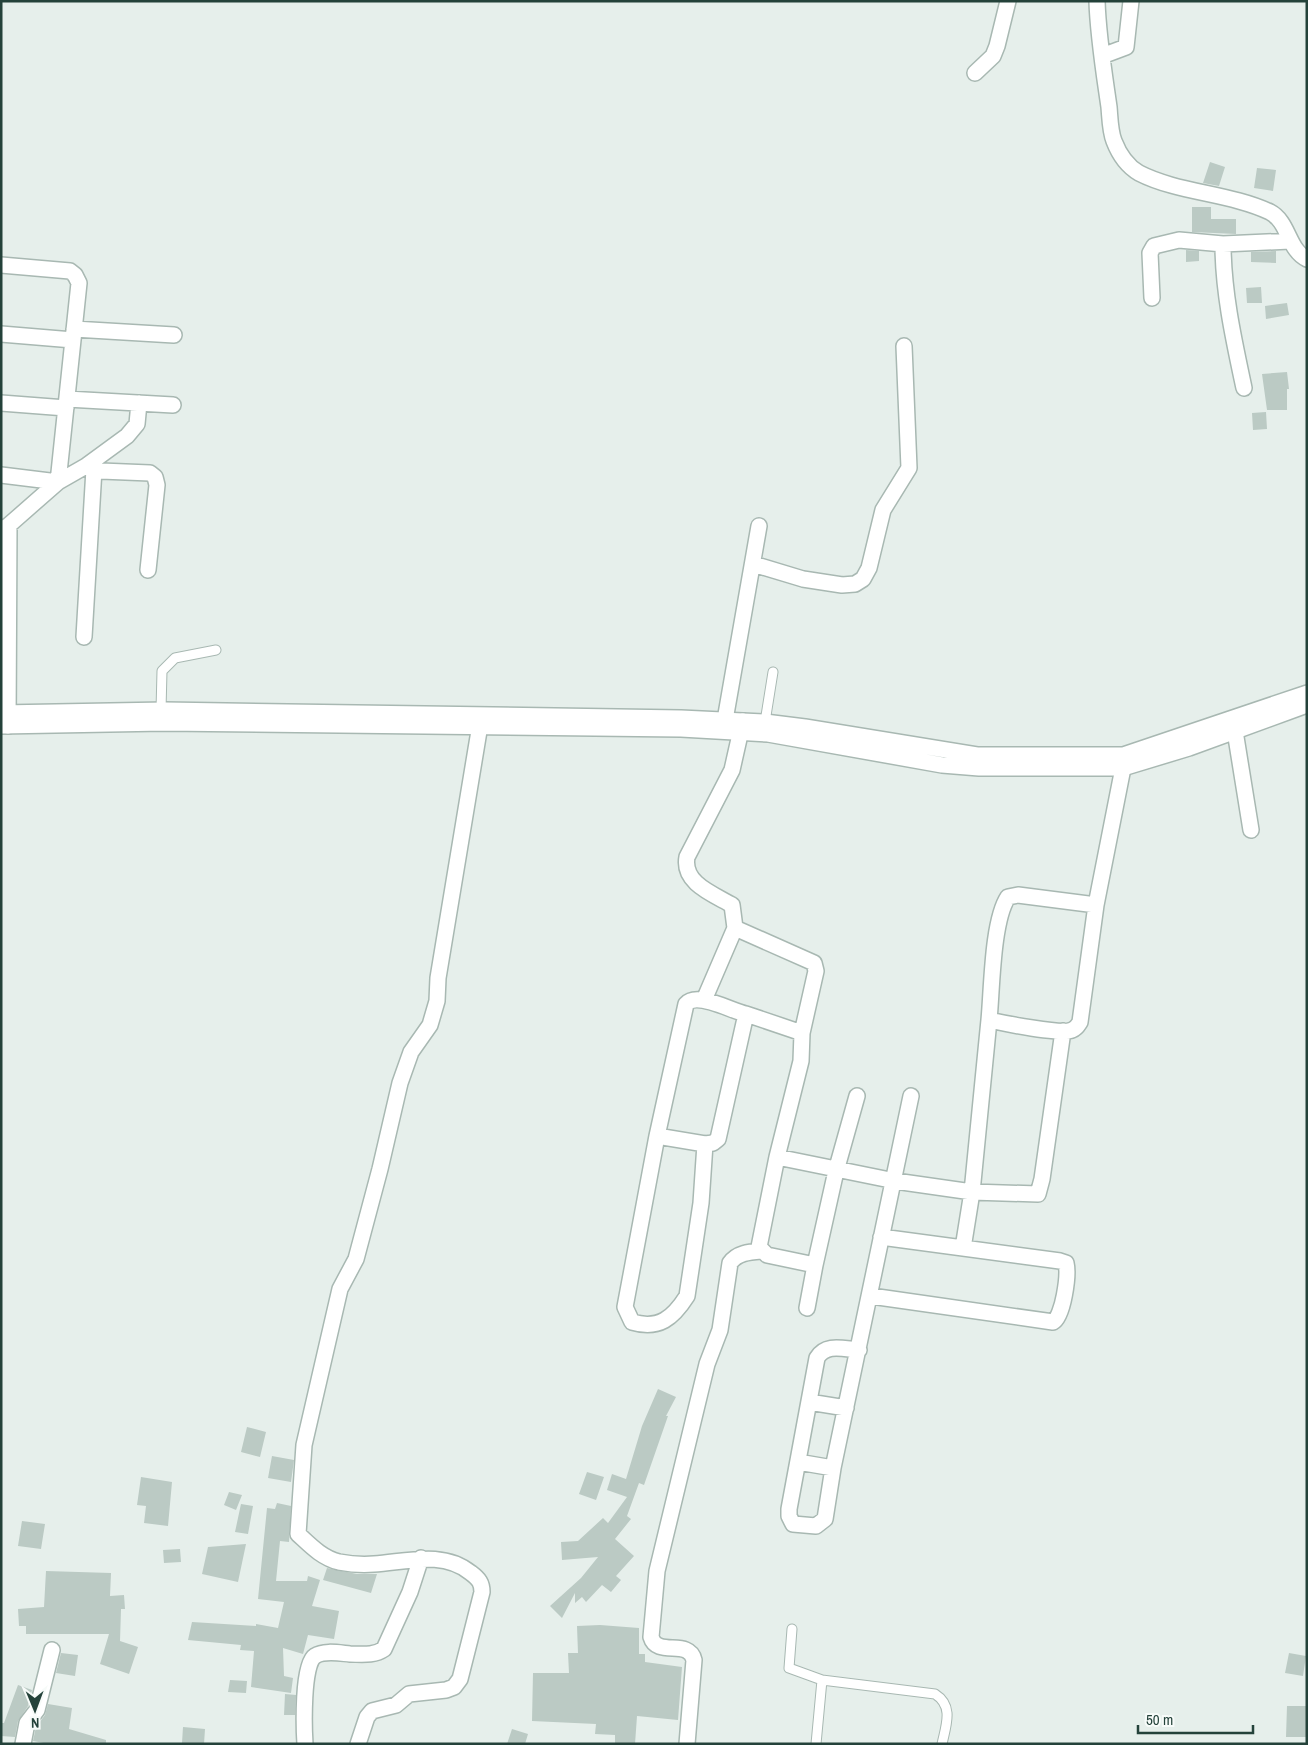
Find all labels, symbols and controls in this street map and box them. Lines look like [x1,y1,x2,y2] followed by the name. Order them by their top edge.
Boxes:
[10,1685,60,1735] north arrow
[1138,1702,1253,1734] scale bar
[1146,1709,1173,1730] text: 50 m
[31,1714,40,1732] text: N

